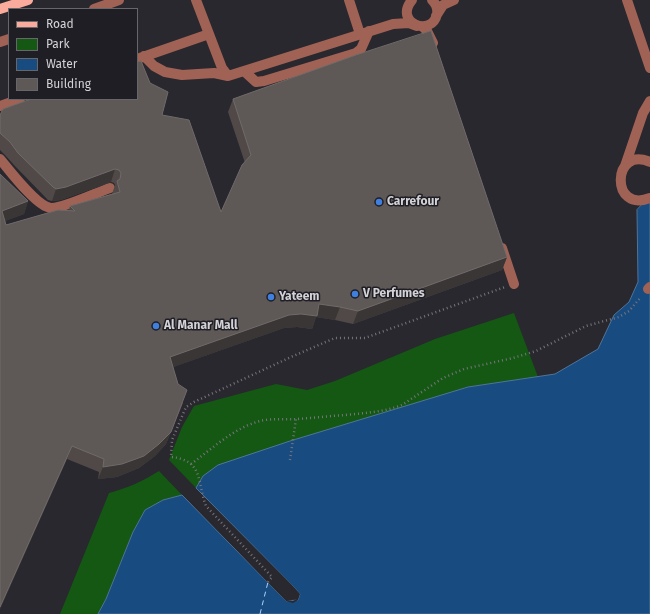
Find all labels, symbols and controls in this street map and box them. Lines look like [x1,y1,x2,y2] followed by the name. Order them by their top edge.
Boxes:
[8,8,138,100] legend
[46,17,74,31] text: Road
[46,37,70,51] text: Park
[46,57,77,71] text: Water
[46,77,91,91] text: Building
[387,195,439,209] place label: Carrefour
[374,197,384,207] marker: Carrefour
[363,287,425,301] place label: V Perfumes
[350,289,360,299] marker: V Perfumes
[279,290,319,304] place label: Yateem
[266,292,276,302] marker: Yateem
[164,319,238,333] place label: Al Manar Mall
[151,321,161,331] marker: Al Manar Mall

